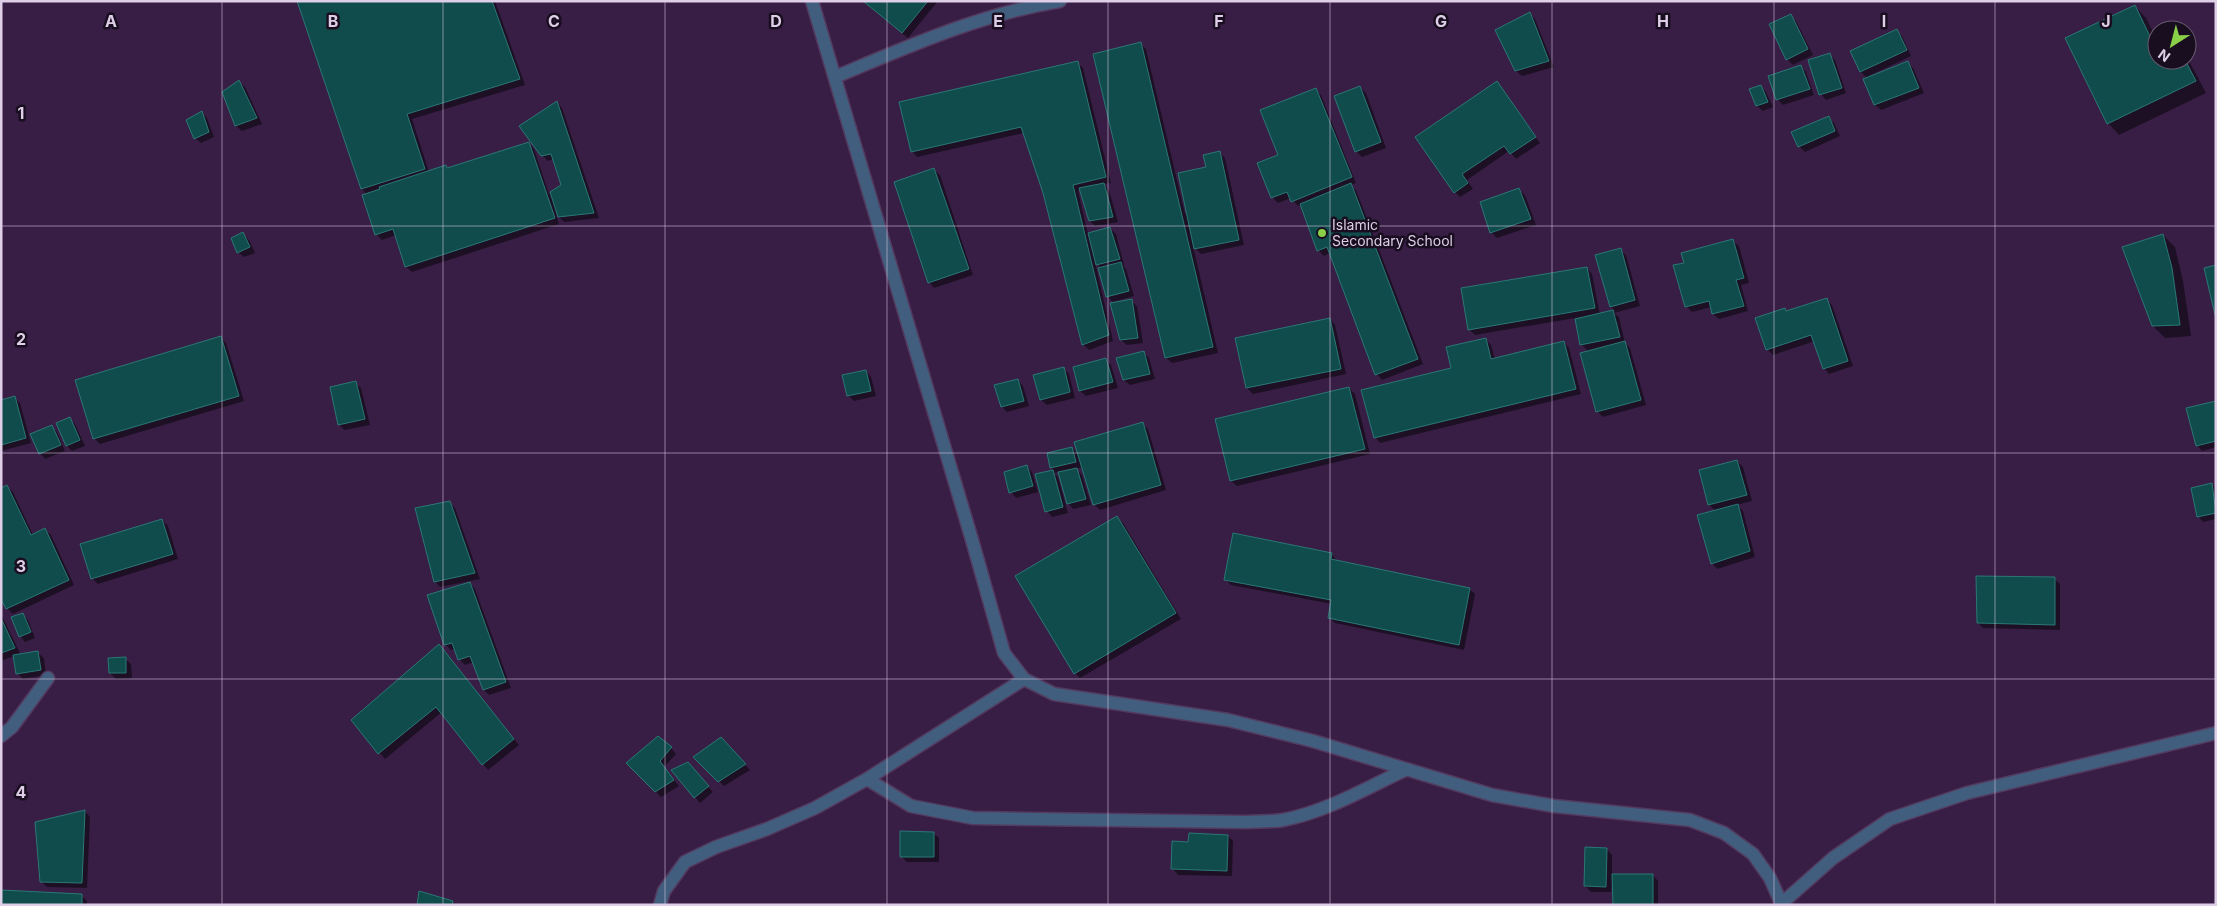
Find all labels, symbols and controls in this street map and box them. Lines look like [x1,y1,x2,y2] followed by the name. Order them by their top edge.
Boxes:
[105,11,117,31] text: A
[328,11,338,31] text: B
[548,11,560,31] text: C
[770,11,782,31] text: D
[993,11,1003,31] text: E
[1214,11,1224,31] text: F
[1435,11,1447,31] text: G
[1657,11,1669,31] text: H
[1882,11,1886,31] text: I
[2101,11,2111,31] text: J
[2147,20,2197,70] north arrow
[2155,46,2173,66] text: N
[18,103,24,123] text: 1
[1332,216,1453,249] place label: Islamic Secondary School
[1316,227,1328,239] marker: Islamic Secondary School
[16,329,26,349] text: 2
[16,556,26,576] text: 3
[16,782,27,802] text: 4

